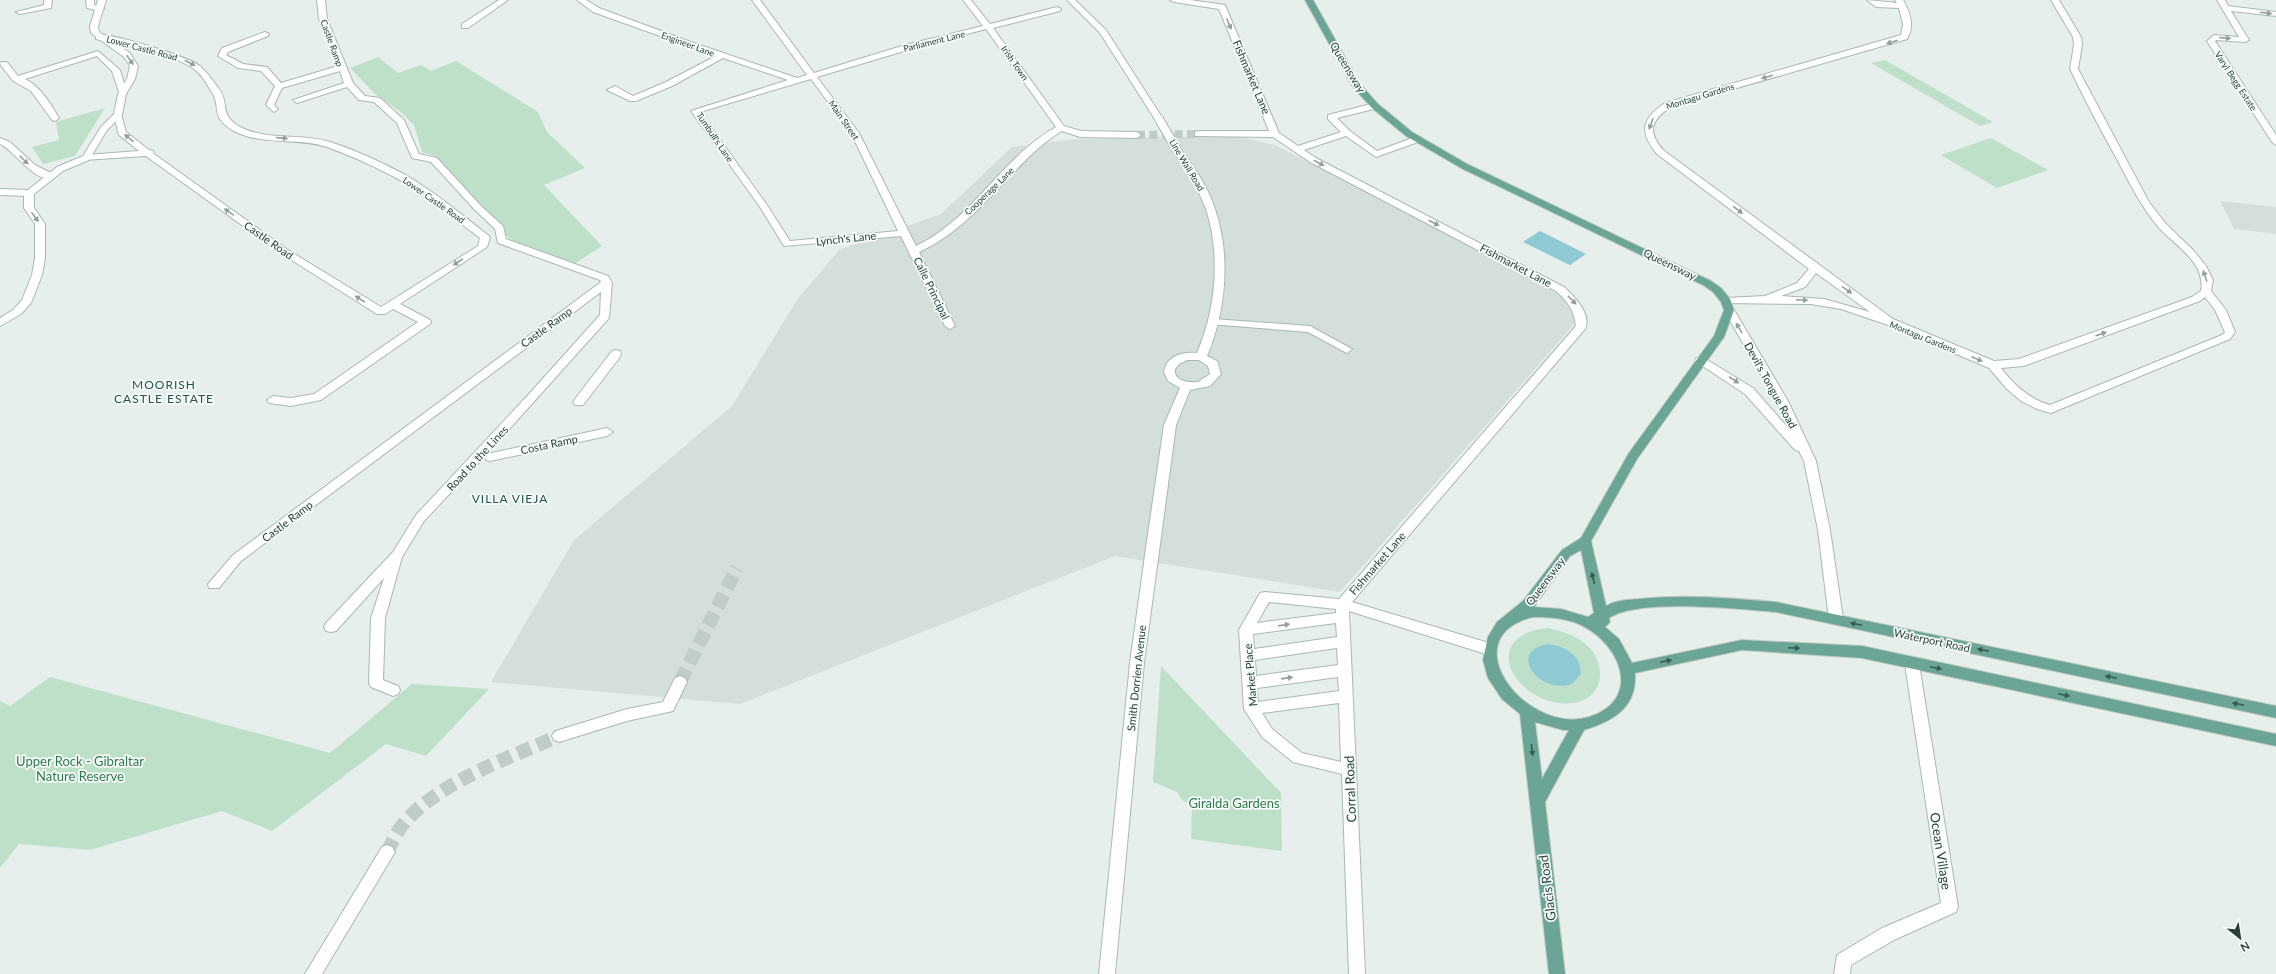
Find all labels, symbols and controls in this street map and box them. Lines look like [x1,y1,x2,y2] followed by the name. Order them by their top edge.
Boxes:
[2260,9,2272,16] one-way arrow
[318,18,346,68] street label: Castle Ramp
[1227,18,1233,30] one-way arrow
[902,28,966,54] street label: Parliament Lane
[660,29,716,59] street label: Engineer Lane
[105,33,179,63] street label: Lower Castle Road
[2219,35,2231,41] one-way arrow
[1231,38,1274,116] street label: Fishmarket Lane
[1328,39,1368,95] street label: Queensway
[1885,39,1897,45] one-way arrow
[999,43,1031,83] street label: Irish Town
[2213,49,2260,113] street label: Varyl Begg Estate
[126,55,134,66] one-way arrow
[184,60,196,67] one-way arrow
[1760,74,1772,80] one-way arrow
[1665,80,1736,112] street label: Montagu Gardens
[826,98,862,143] street label: Main Street
[694,110,736,164] street label: Tumbull's Lane
[1647,118,1653,130] one-way arrow
[124,134,134,143] one-way arrow
[276,135,288,141] one-way arrow
[1167,137,1207,193] street label: Line Wall Road
[19,155,29,164] one-way arrow
[1313,160,1324,167] one-way arrow
[962,165,1016,217] street label: Cooperage Lane
[401,174,467,226] street label: Lower Castle Road
[1733,206,1743,214] one-way arrow
[224,208,234,216] one-way arrow
[31,211,39,222] one-way arrow
[242,218,296,262] street label: Castle Road
[1429,220,1440,226] one-way arrow
[815,228,877,248] street label: Lynch's Lane
[1478,241,1554,289] street label: Fishmarket Lane
[1642,246,1699,282] street label: Queensway
[911,255,953,321] street label: Calle Principal
[453,259,464,266] one-way arrow
[2202,270,2208,282] one-way arrow
[1842,286,1853,294] one-way arrow
[1567,295,1576,305] one-way arrow
[354,296,366,303] one-way arrow
[1796,297,1809,303] one-way arrow
[518,304,574,350] street label: Castle Ramp
[1888,319,1958,355] street label: Montagu Gardens
[1736,322,1743,334] one-way arrow
[2095,331,2107,337] one-way arrow
[1742,340,1800,430] street label: Devil's Tongue Road
[1972,356,1984,362] one-way arrow
[114,377,214,406] district label: MOORISH CASTLE ESTATE
[1728,377,1740,384] one-way arrow
[444,423,511,493] street label: Road to the Lines
[519,432,579,456] street label: Costa Ramp
[472,491,548,506] district label: VILLA VIEJA
[259,498,315,544] street label: Castle Ramp
[1346,529,1408,597] street label: Fishmarket Lane
[1523,554,1568,608] street label: Queensway
[1589,572,1595,584] one-way arrow
[1850,620,1862,626] one-way arrow
[1278,622,1290,628] one-way arrow
[1124,624,1148,732] street label: Smith Dorrien Avenue
[1893,626,1971,654] street label: Waterport Road
[1241,643,1259,707] street label: Market Place
[1788,644,1800,651] one-way arrow
[1977,647,1990,653] one-way arrow
[1660,658,1672,664] one-way arrow
[1930,666,1943,672] one-way arrow
[2105,674,2117,680] one-way arrow
[1281,675,1293,681] one-way arrow
[2058,693,2070,699] one-way arrow
[2232,701,2244,707] one-way arrow
[1528,744,1535,756] one-way arrow
[16,753,144,784] park label: Upper Rock - Gibraltar Nature Reserve
[1341,755,1359,823] street label: Corral Road
[1188,795,1280,811] park label: Giralda Gardens
[1927,811,1955,891] street label: Ocean Village
[1535,854,1559,922] street label: Glacis Road
[2220,918,2260,958] north arrow
[2238,939,2252,955] text: N

